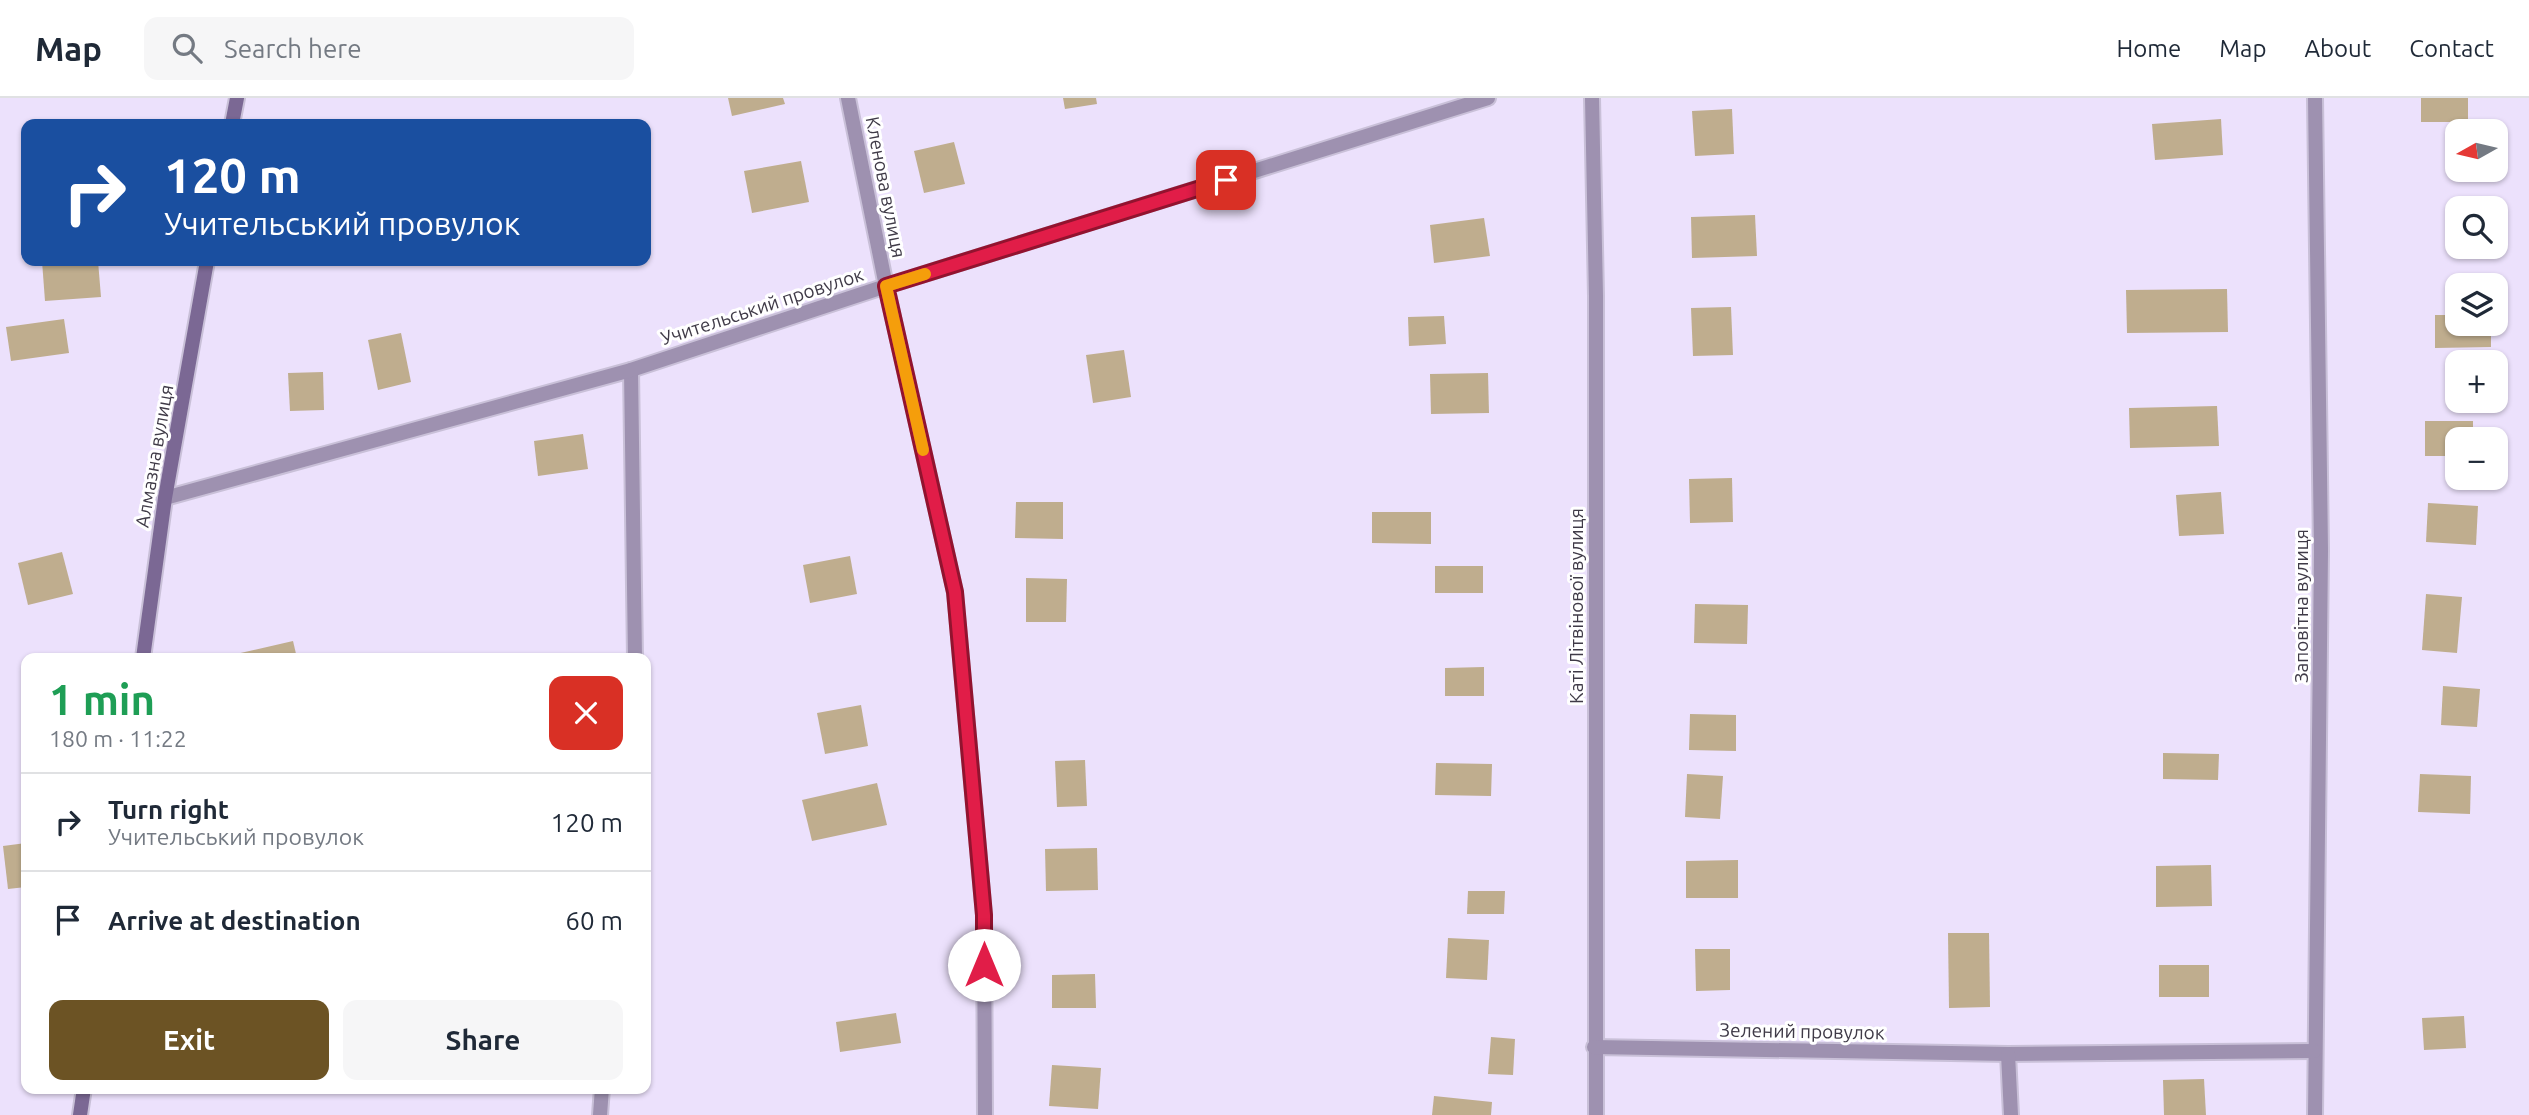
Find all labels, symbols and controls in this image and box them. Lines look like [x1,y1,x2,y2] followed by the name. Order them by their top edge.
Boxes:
[144,17,634,80] search box
[168,29,206,67] icon: search
[35,30,102,67] text: Map
[224,34,362,63] text: Search here
[2116,35,2181,62] text: Home
[2219,35,2266,62] text: Map
[2304,35,2371,62] text: About
[2409,35,2494,62] text: Contact
[862,115,910,259] street label: Кленова вулиця
[2445,119,2508,182] north arrow
[2445,119,2508,490] map controls
[49,147,140,238] icon: right
[164,147,301,202] text: 120 m
[1196,150,1256,210] pin
[1207,161,1245,199] icon: arrive
[2445,196,2508,259] button: search
[164,205,520,241] text: Учительський провулок
[658,263,866,349] street label: Учительський провулок
[2445,273,2508,336] button: layers
[2445,350,2508,413] button: +
[131,383,177,529] street label: Алмазна вулиця
[2445,427,2508,490] button: −
[1565,508,1587,704] street label: Каті Літвінової вулиця
[2290,529,2312,683] street label: Заповітна вулиця
[49,676,155,723] text: 1 min
[549,676,623,750] button: close
[49,726,187,751] text: 180 m · 11:22
[108,795,229,824] text: Turn right
[49,803,87,841] icon: right
[551,808,623,837] text: 120 m
[108,824,364,849] text: Учительський провулок
[49,901,87,939] icon: arrive
[108,906,361,935] text: Arrive at destination
[565,906,623,935] text: 60 m
[947,928,1021,1002] position arrow
[49,1000,329,1080] button: Exit
[343,1000,623,1080] button: Share
[1719,1019,1885,1043] street label: Зелений провулок

